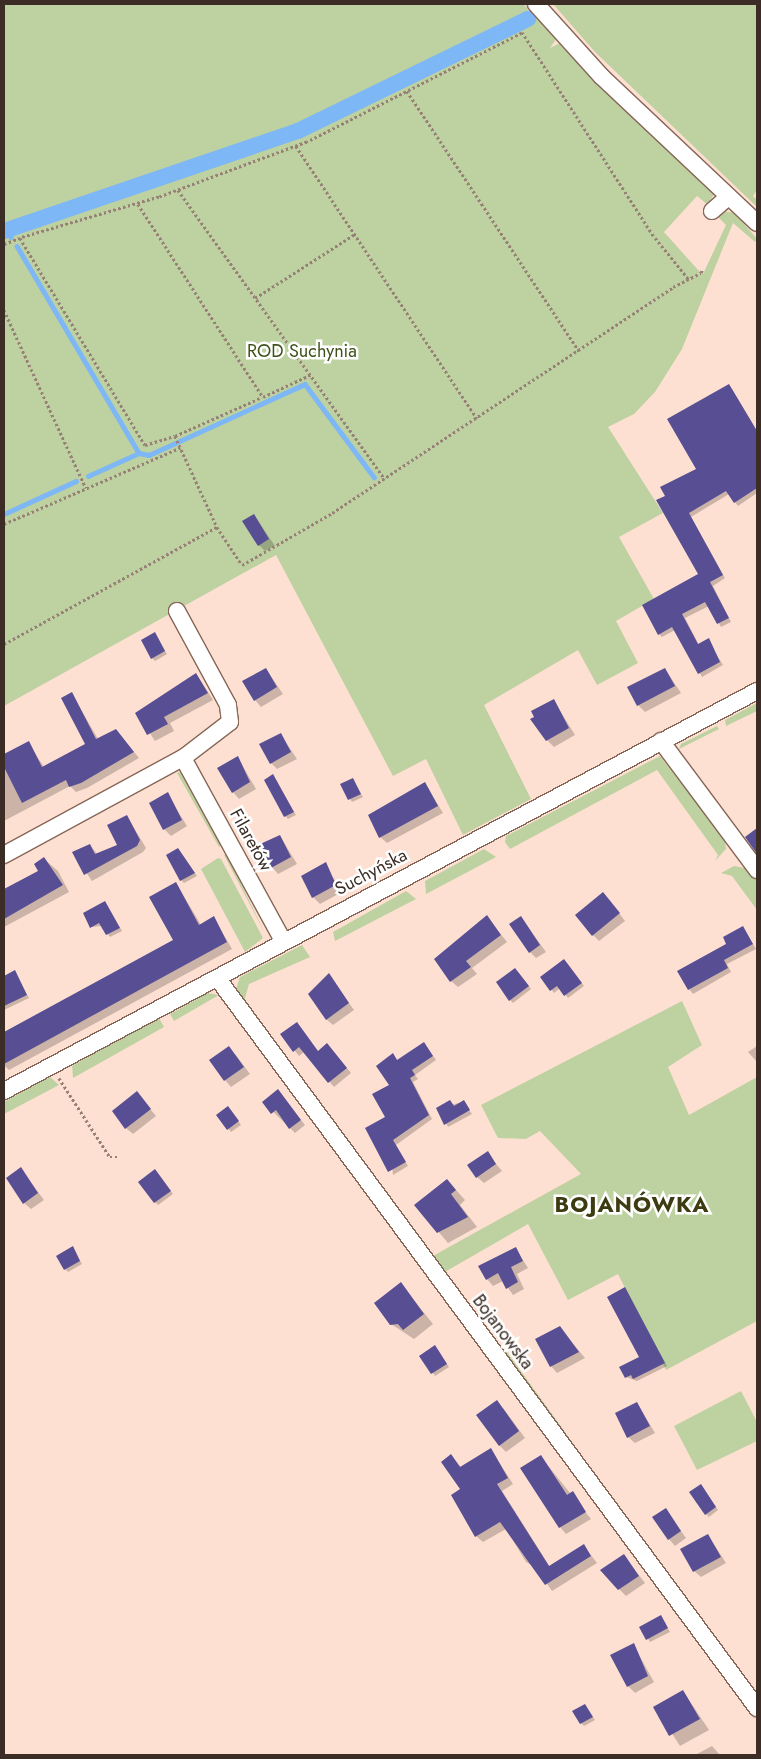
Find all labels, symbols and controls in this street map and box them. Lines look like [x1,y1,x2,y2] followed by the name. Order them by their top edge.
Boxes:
[247,340,357,362] park label: ROD Suchynia
[225,805,277,875] street label: Filaretów
[331,844,411,900] street label: Suchyńska
[553,1192,711,1218] district label: BOJANÓWKA
[468,1290,538,1374] street label: Bojanowska

